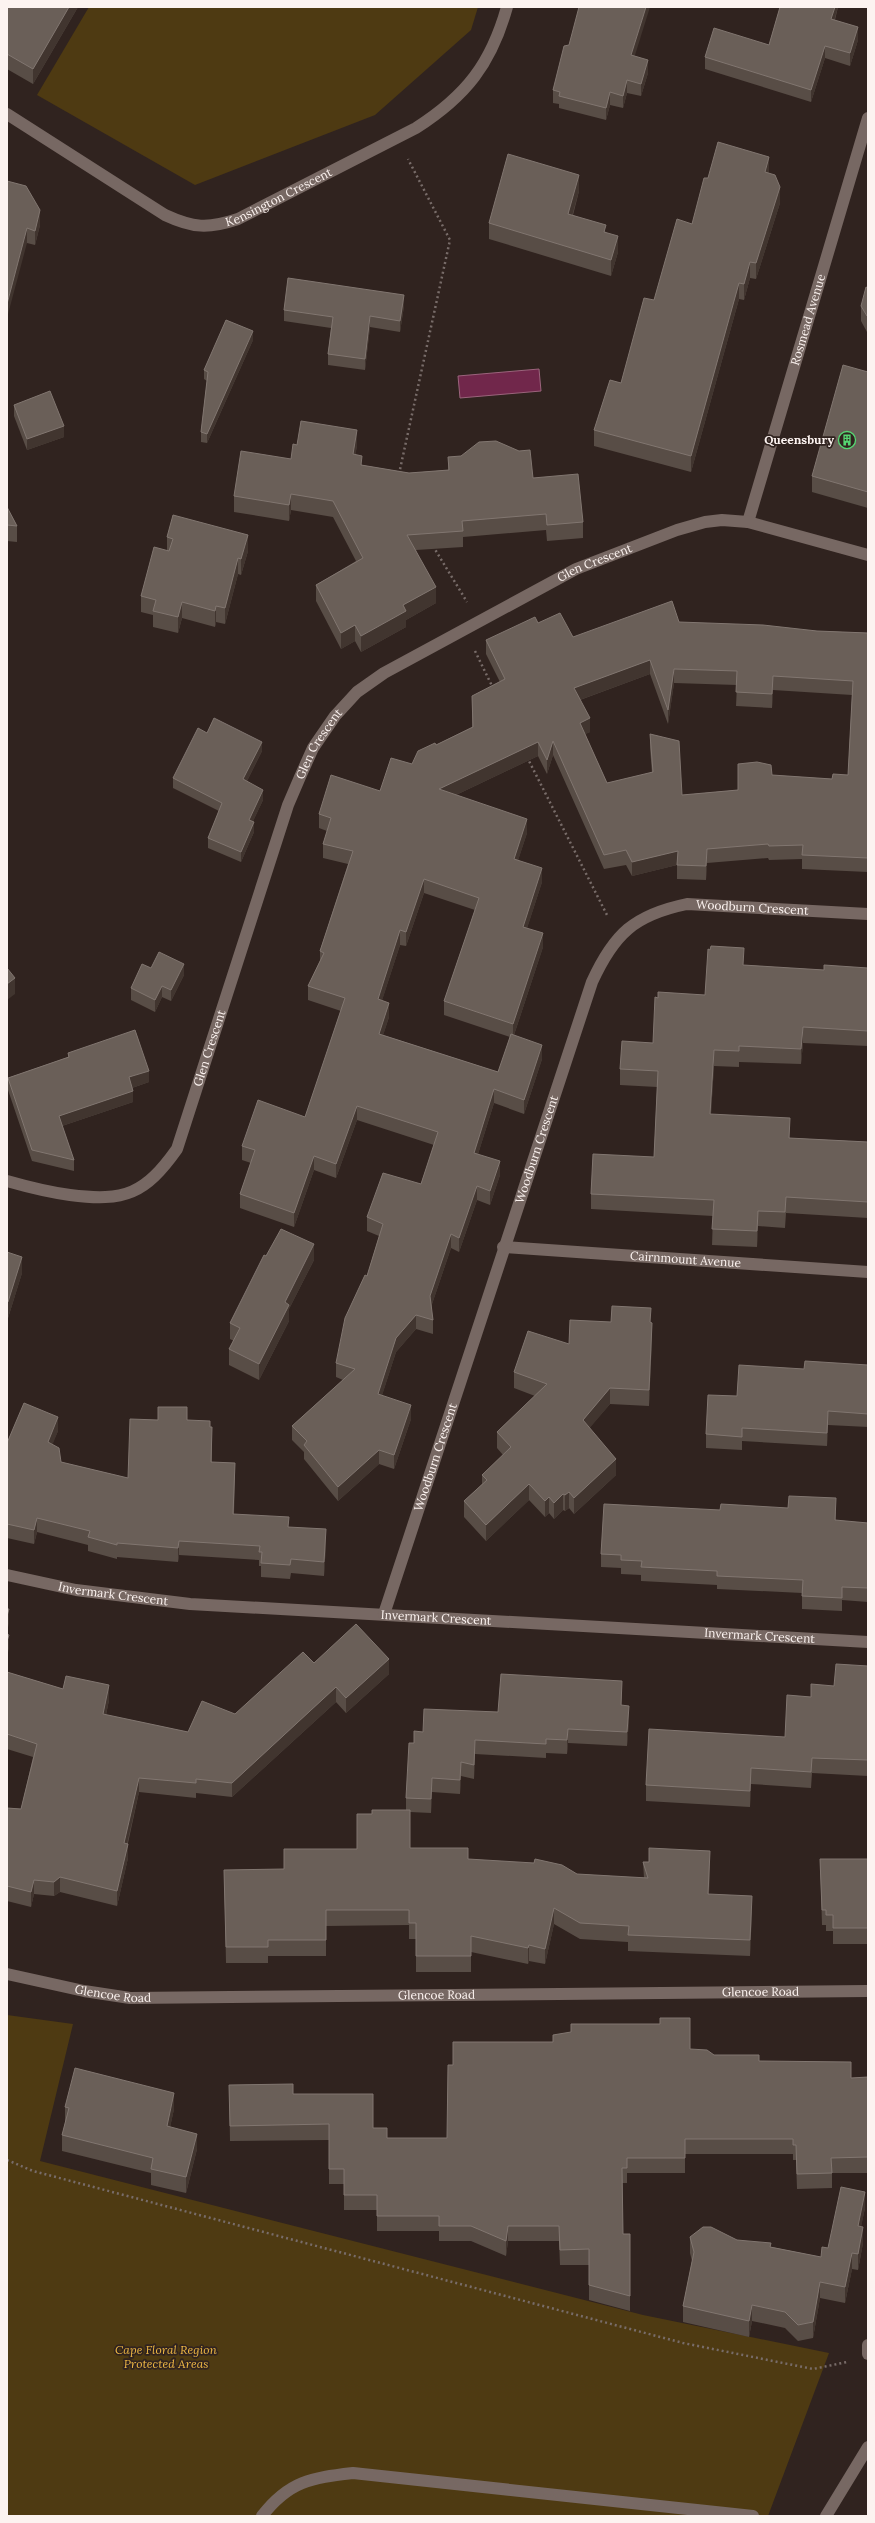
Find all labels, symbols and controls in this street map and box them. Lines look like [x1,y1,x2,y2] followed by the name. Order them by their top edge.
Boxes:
[224,164,335,229] street label: Kensington Crescent
[787,272,828,367] street label: Rosmead Avenue
[837,430,857,450] building icon: Queensbury
[764,432,834,447] place label: Queensbury
[554,540,634,585] street label: Glen Crescent
[292,705,345,782] street label: Glen Crescent
[696,897,809,918] street label: Woodburn Crescent
[190,1007,229,1088] street label: Glen Crescent
[512,1093,561,1205] street label: Woodburn Crescent
[630,1248,742,1270] street label: Cairnmount Avenue
[410,1401,460,1513] street label: Woodburn Crescent
[57,1578,169,1608] street label: Invermark Crescent
[380,1607,492,1628] street label: Invermark Crescent
[704,1625,816,1646] street label: Invermark Crescent
[73,1981,151,2005] street label: Glencoe Road
[722,1984,799,1999] street label: Glencoe Road
[398,1987,475,2002] street label: Glencoe Road
[115,2342,218,2371] park label: Cape Floral Region Protected Areas

